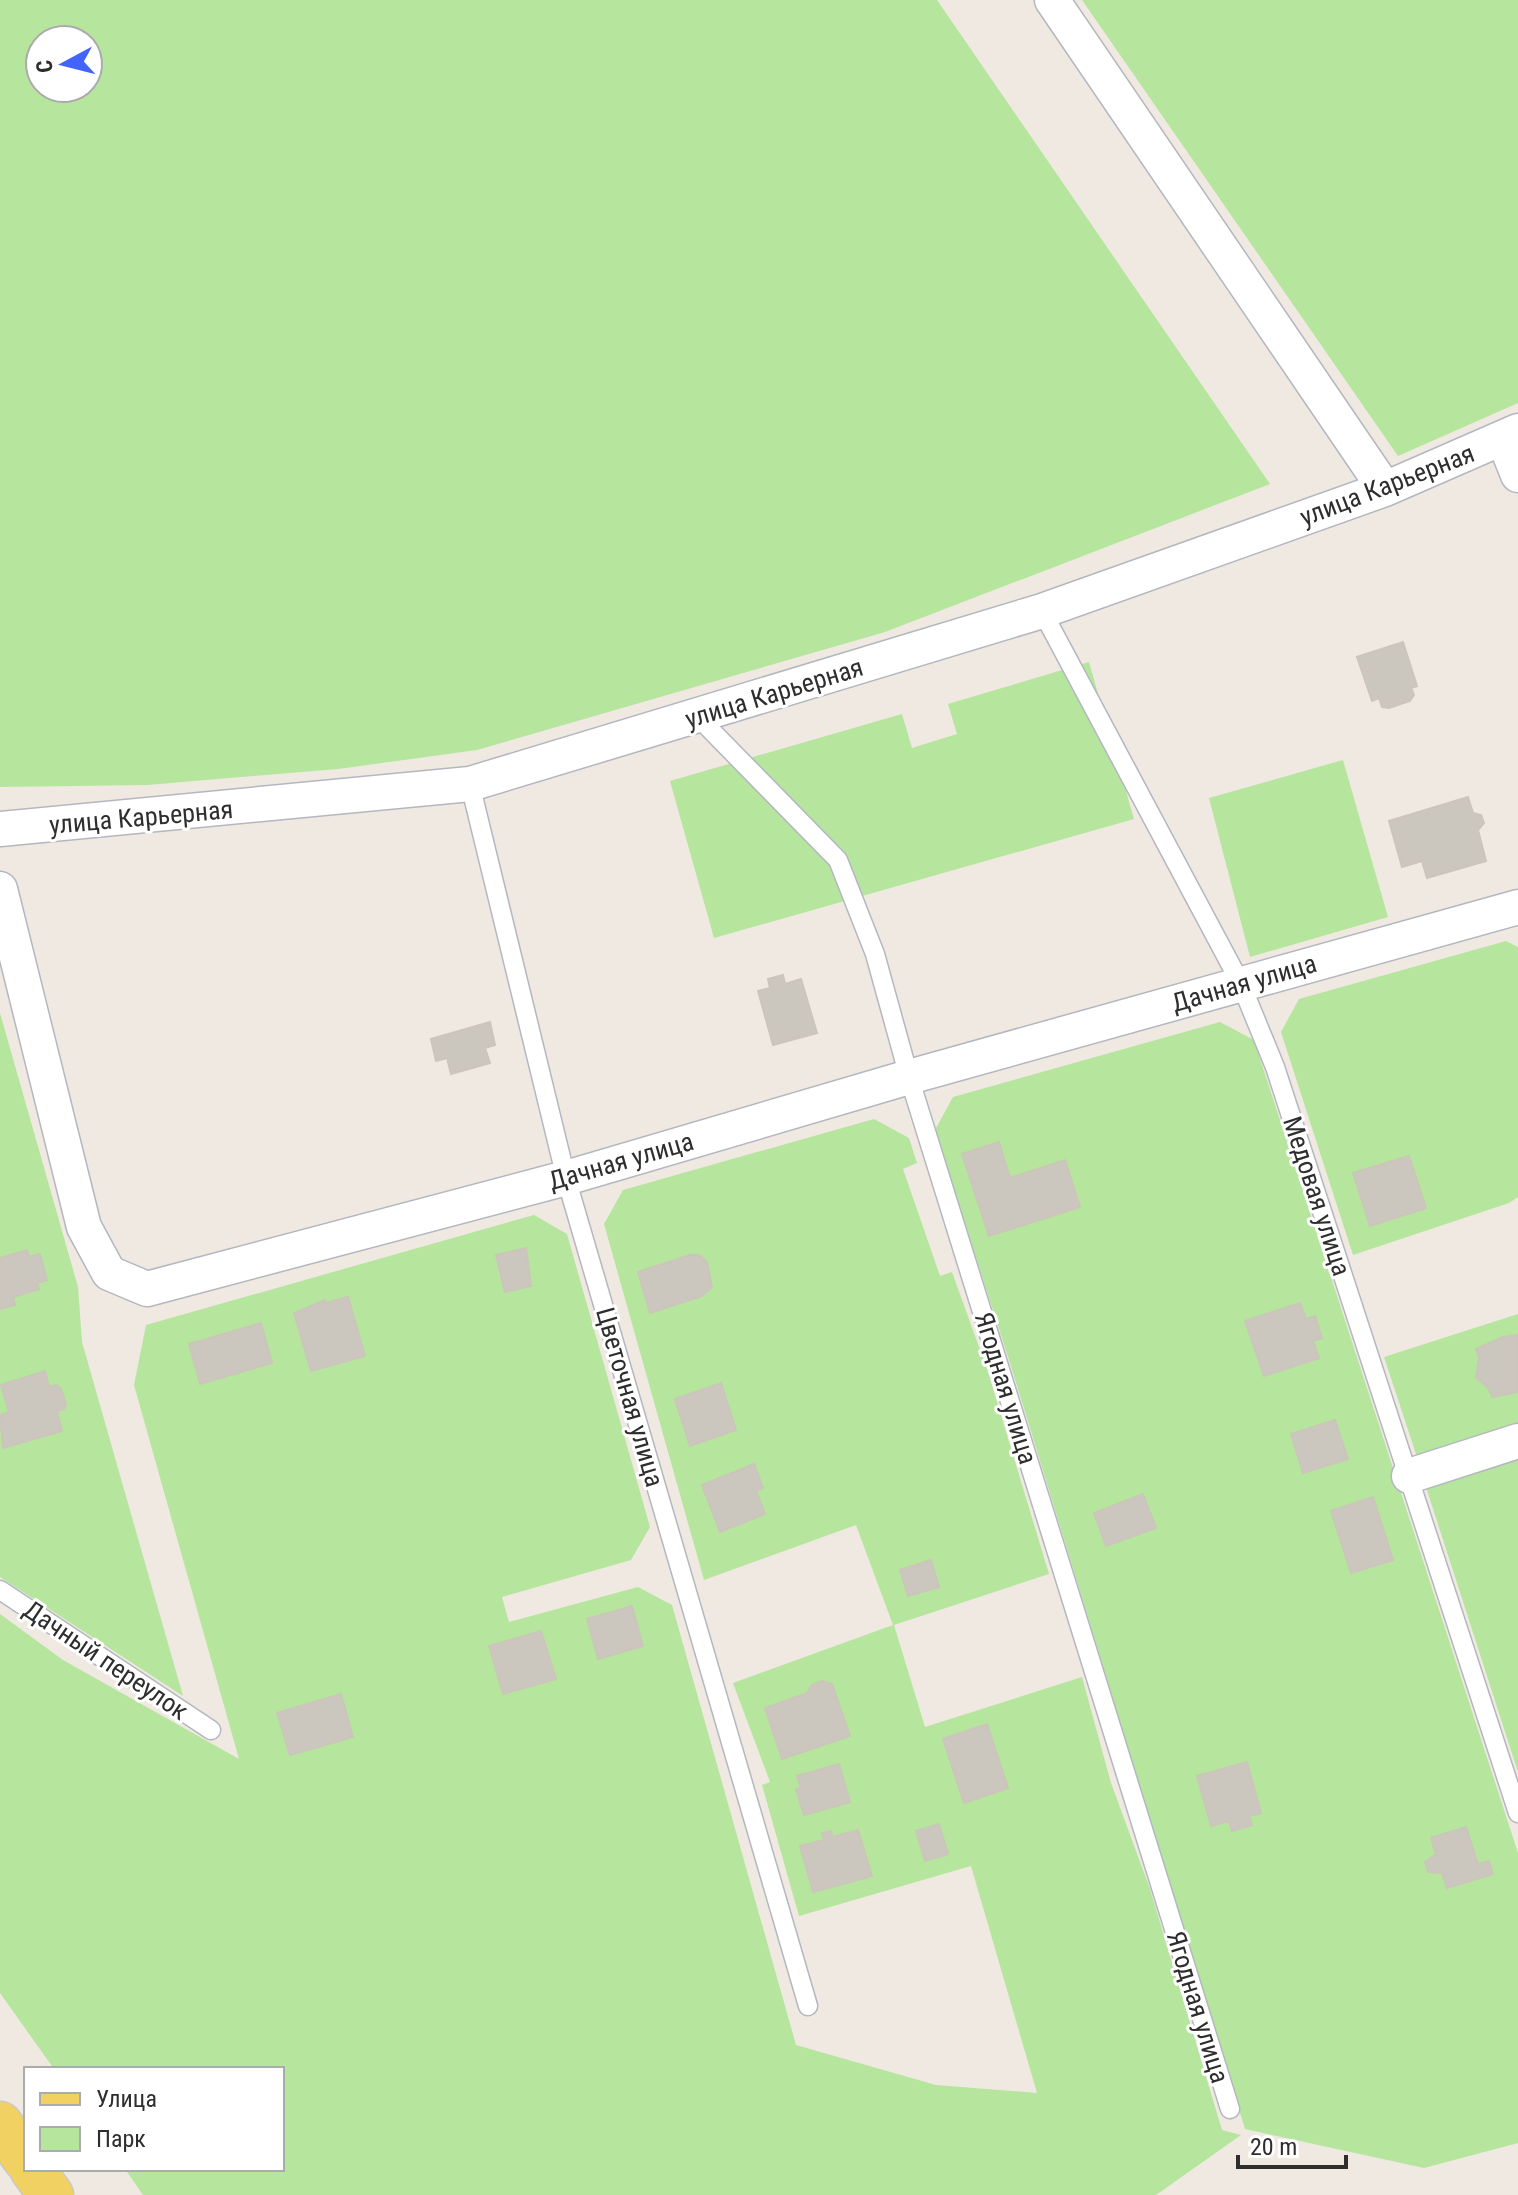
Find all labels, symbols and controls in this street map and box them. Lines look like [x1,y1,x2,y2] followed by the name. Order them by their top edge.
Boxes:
[24,24,104,104] north arrow
[31,59,58,74] text: С
[1296,438,1478,532] street label: улица Карьерная
[681,652,867,734] street label: улица Карьерная
[48,794,234,840] street label: улица Карьерная
[1168,948,1320,1018] street label: Дачная улица
[1277,1113,1357,1279] street label: Медовая улица
[545,1126,697,1196] street label: Дачная улица
[590,1304,670,1490] street label: Цветочная улица
[969,1308,1043,1468] street label: Ягодная улица
[18,1594,194,1726] street label: Дачный переулок
[1161,1927,1235,2087] street label: Ягодная улица
[24,2067,284,2171] legend
[96,2085,157,2113] text: Улица
[1238,2119,1346,2169] scale bar
[96,2125,146,2153] text: Парк
[1250,2133,1297,2161] text: 20 m

